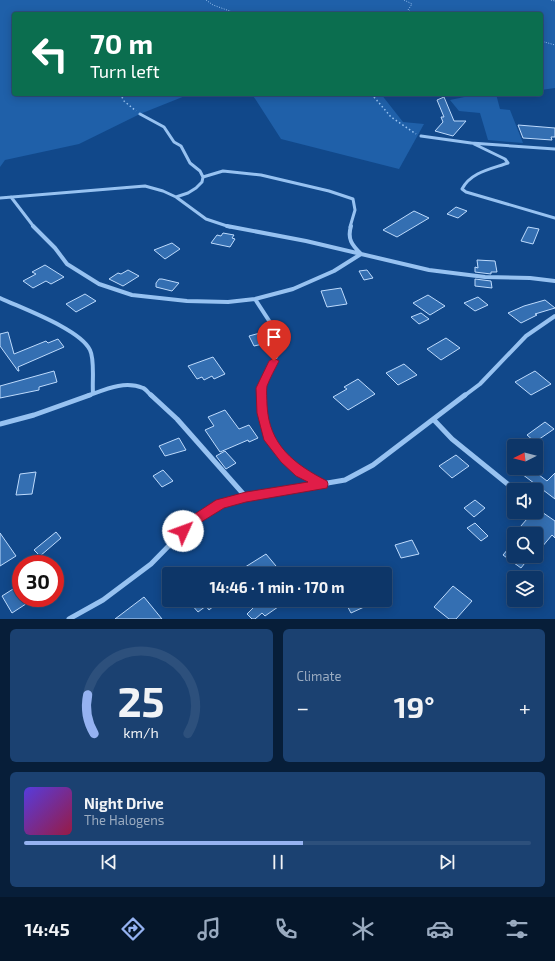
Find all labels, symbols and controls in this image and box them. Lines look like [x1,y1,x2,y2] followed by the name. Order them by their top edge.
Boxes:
[90,26,153,60] text: 70 m
[24,28,76,80] icon: left
[90,60,160,82] text: Turn left
[257,320,291,361] pin
[263,326,285,348] icon: arrive
[507,439,543,475] north arrow
[507,439,543,607] map controls
[507,483,543,519] button: sound
[162,510,204,552] position arrow
[507,527,543,563] button: search
[12,555,64,607] speed limit sign: 30
[507,571,543,607] button: layers
[209,578,345,596] text: 14:46 · 1 min · 170 m
[297,668,341,684] text: Climate
[118,674,165,724] text: 25
[394,688,435,724] text: 19°
[297,694,309,720] text: −
[519,694,531,720] text: +
[124,723,159,740] text: km/h
[84,794,164,812] text: Night Drive
[84,812,164,828] text: The Halogens
[98,851,120,873] icon: previous
[267,851,289,873] icon: pause
[436,851,458,873] icon: next
[119,915,147,943] icon: directions
[195,915,223,943] icon: music
[272,915,300,943] icon: phone
[349,915,377,943] icon: climate
[426,915,454,943] icon: car
[503,915,531,943] icon: filters
[24,918,70,940] text: 14:45

